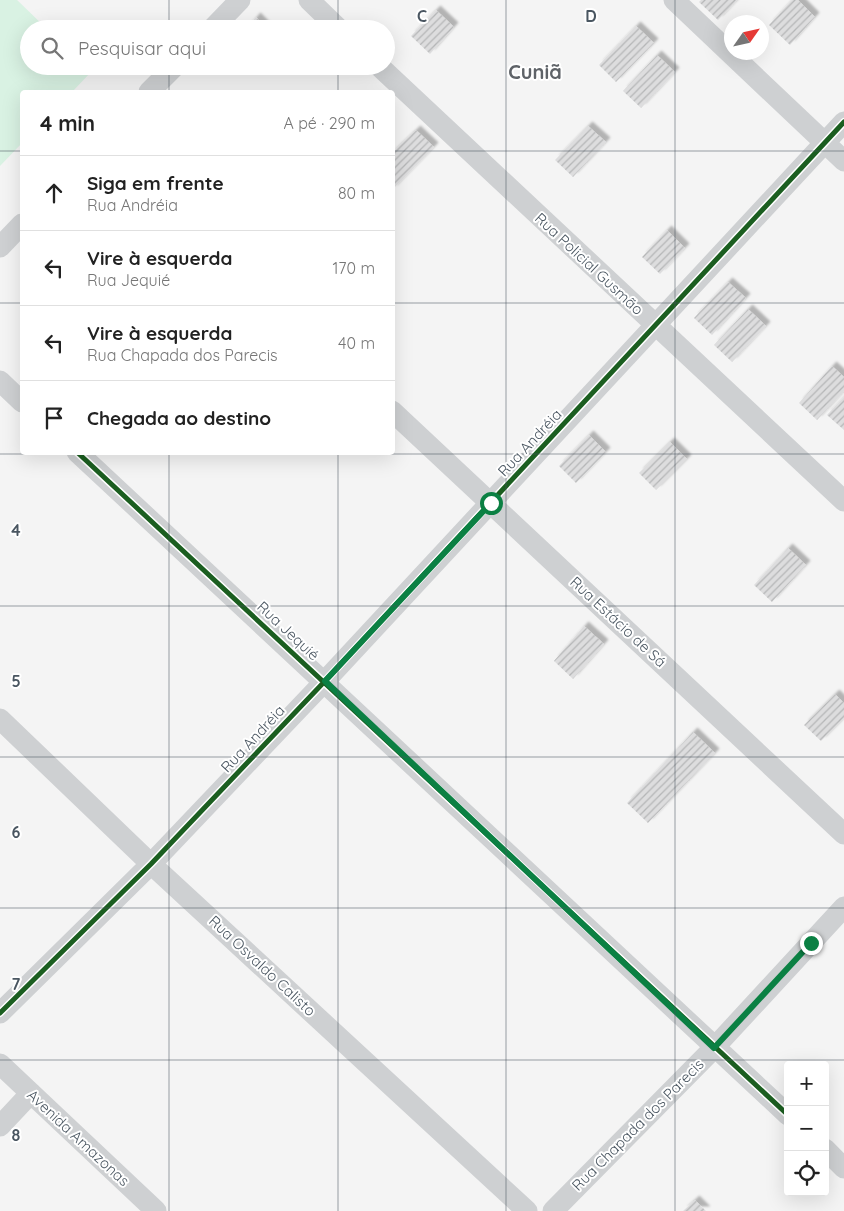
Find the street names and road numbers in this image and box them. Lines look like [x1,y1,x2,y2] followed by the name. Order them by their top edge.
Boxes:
[531,208,648,319] street label: Rua Policial Gusmão
[494,405,566,480] street label: Rua Andréia
[566,572,670,671] street label: Rua Estácio de Sá
[253,597,323,664] street label: Rua Jequié
[217,701,289,776] street label: Rua Andréia
[205,911,320,1020] street label: Rua Osvaldo Calisto
[568,1055,708,1195] street label: Rua Chapada dos Parecis
[23,1085,134,1190] street label: Avenida Amazonas

